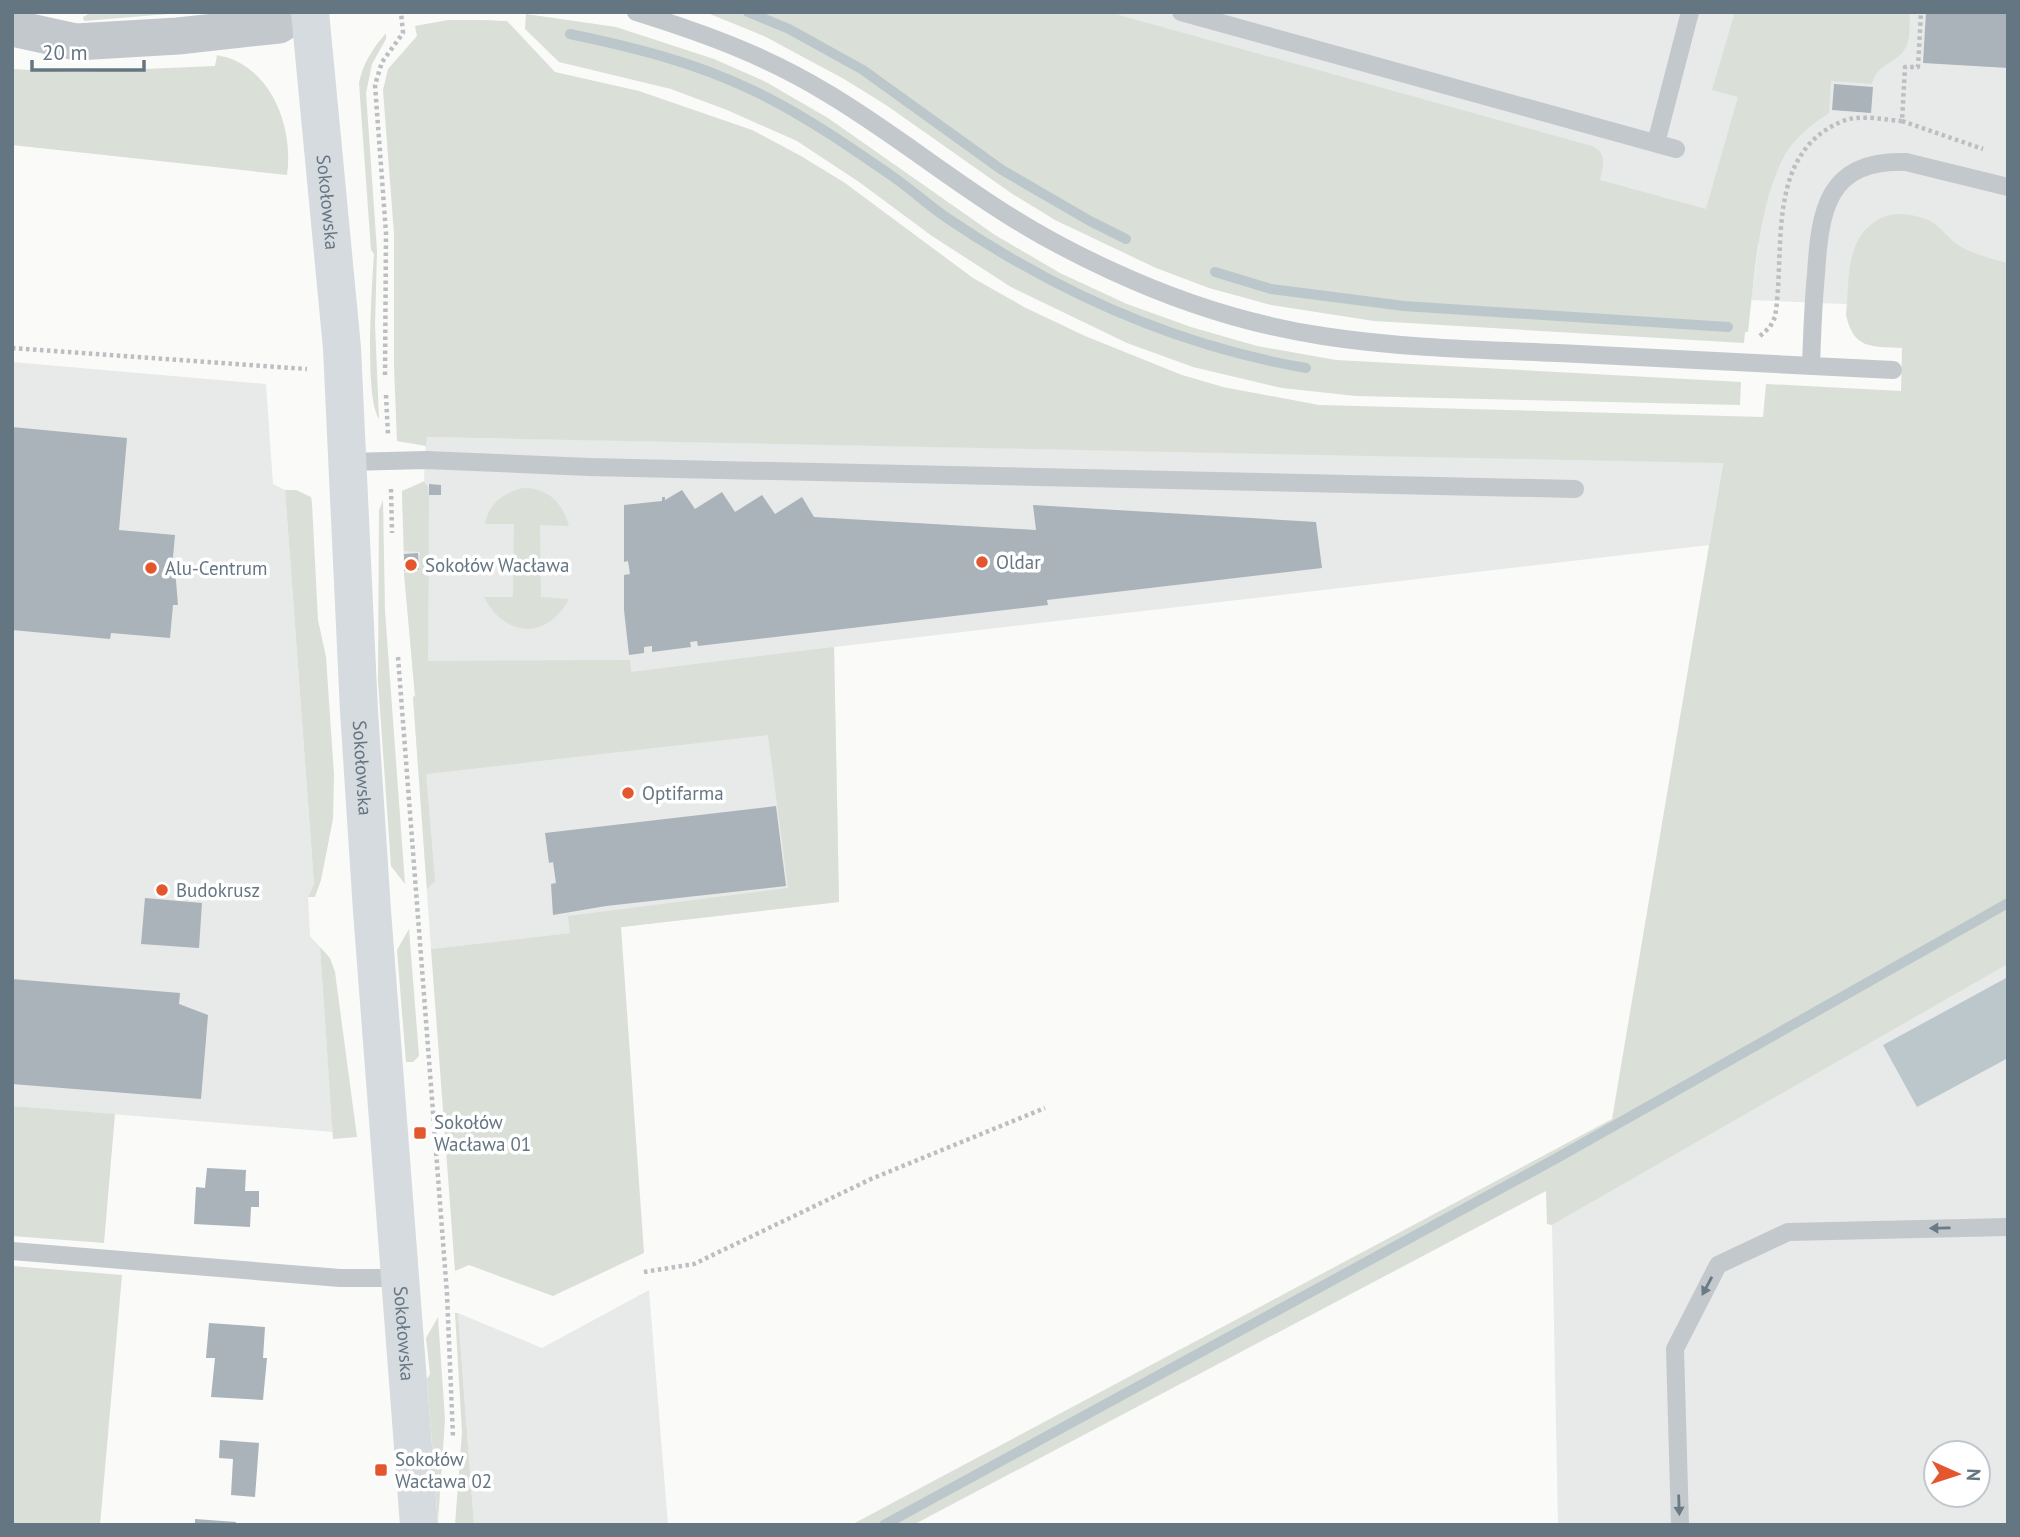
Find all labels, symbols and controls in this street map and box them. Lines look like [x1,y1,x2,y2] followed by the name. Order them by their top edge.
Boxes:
[32,28,144,72] scale bar
[42,39,88,66] text: 20 m
[312,154,345,251] street label: Sokołowska
[996,550,1041,574] place label: Oldar
[425,553,569,577] place label: Sokołów Wacława
[974,554,990,570] marker: Oldar
[165,556,268,580] place label: Alu-Centrum
[403,557,419,573] marker: Sokołów Wacława
[143,560,159,576] marker: Alu-Centrum
[348,720,378,816] street label: Sokołowska
[642,781,724,805] place label: Optifarma
[620,785,636,801] marker: Optifarma
[176,878,260,902] place label: Budokrusz
[154,882,170,898] marker: Budokrusz
[434,1110,531,1156] place label: Sokołów Wacława 01
[412,1125,428,1141] marker: Sokołów Wacława 01
[1928,1223,1950,1234] one-way arrow
[1702,1276,1713,1296] one-way arrow
[389,1285,420,1382] street label: Sokołowska
[1922,1439,1992,1509] north arrow
[395,1447,492,1493] place label: Sokołów Wacława 02
[373,1462,389,1478] marker: Sokołów Wacława 02
[1962,1468,1986,1482] text: N
[1674,1494,1685,1516] one-way arrow

